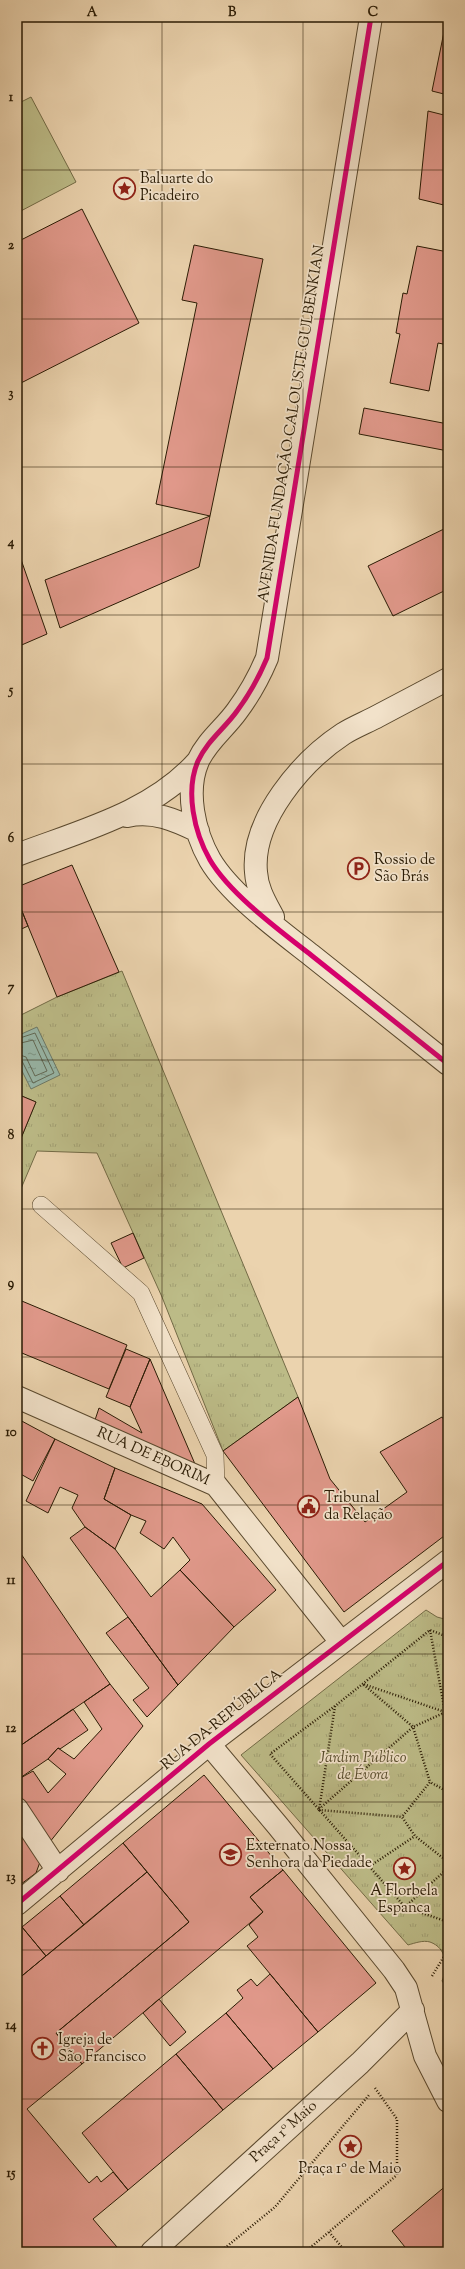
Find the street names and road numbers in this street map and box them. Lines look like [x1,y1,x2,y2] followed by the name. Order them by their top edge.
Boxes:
[252,243,331,604] street label: AVENIDA FUNDAÇÃO CALOUSTE GULBENKIAN
[93,1423,213,1491] street label: RUA DE EBORIM
[156,1663,287,1776] street label: RUA DA REPÚBLICA
[246,2096,322,2168] street label: Praça 1º Maio

